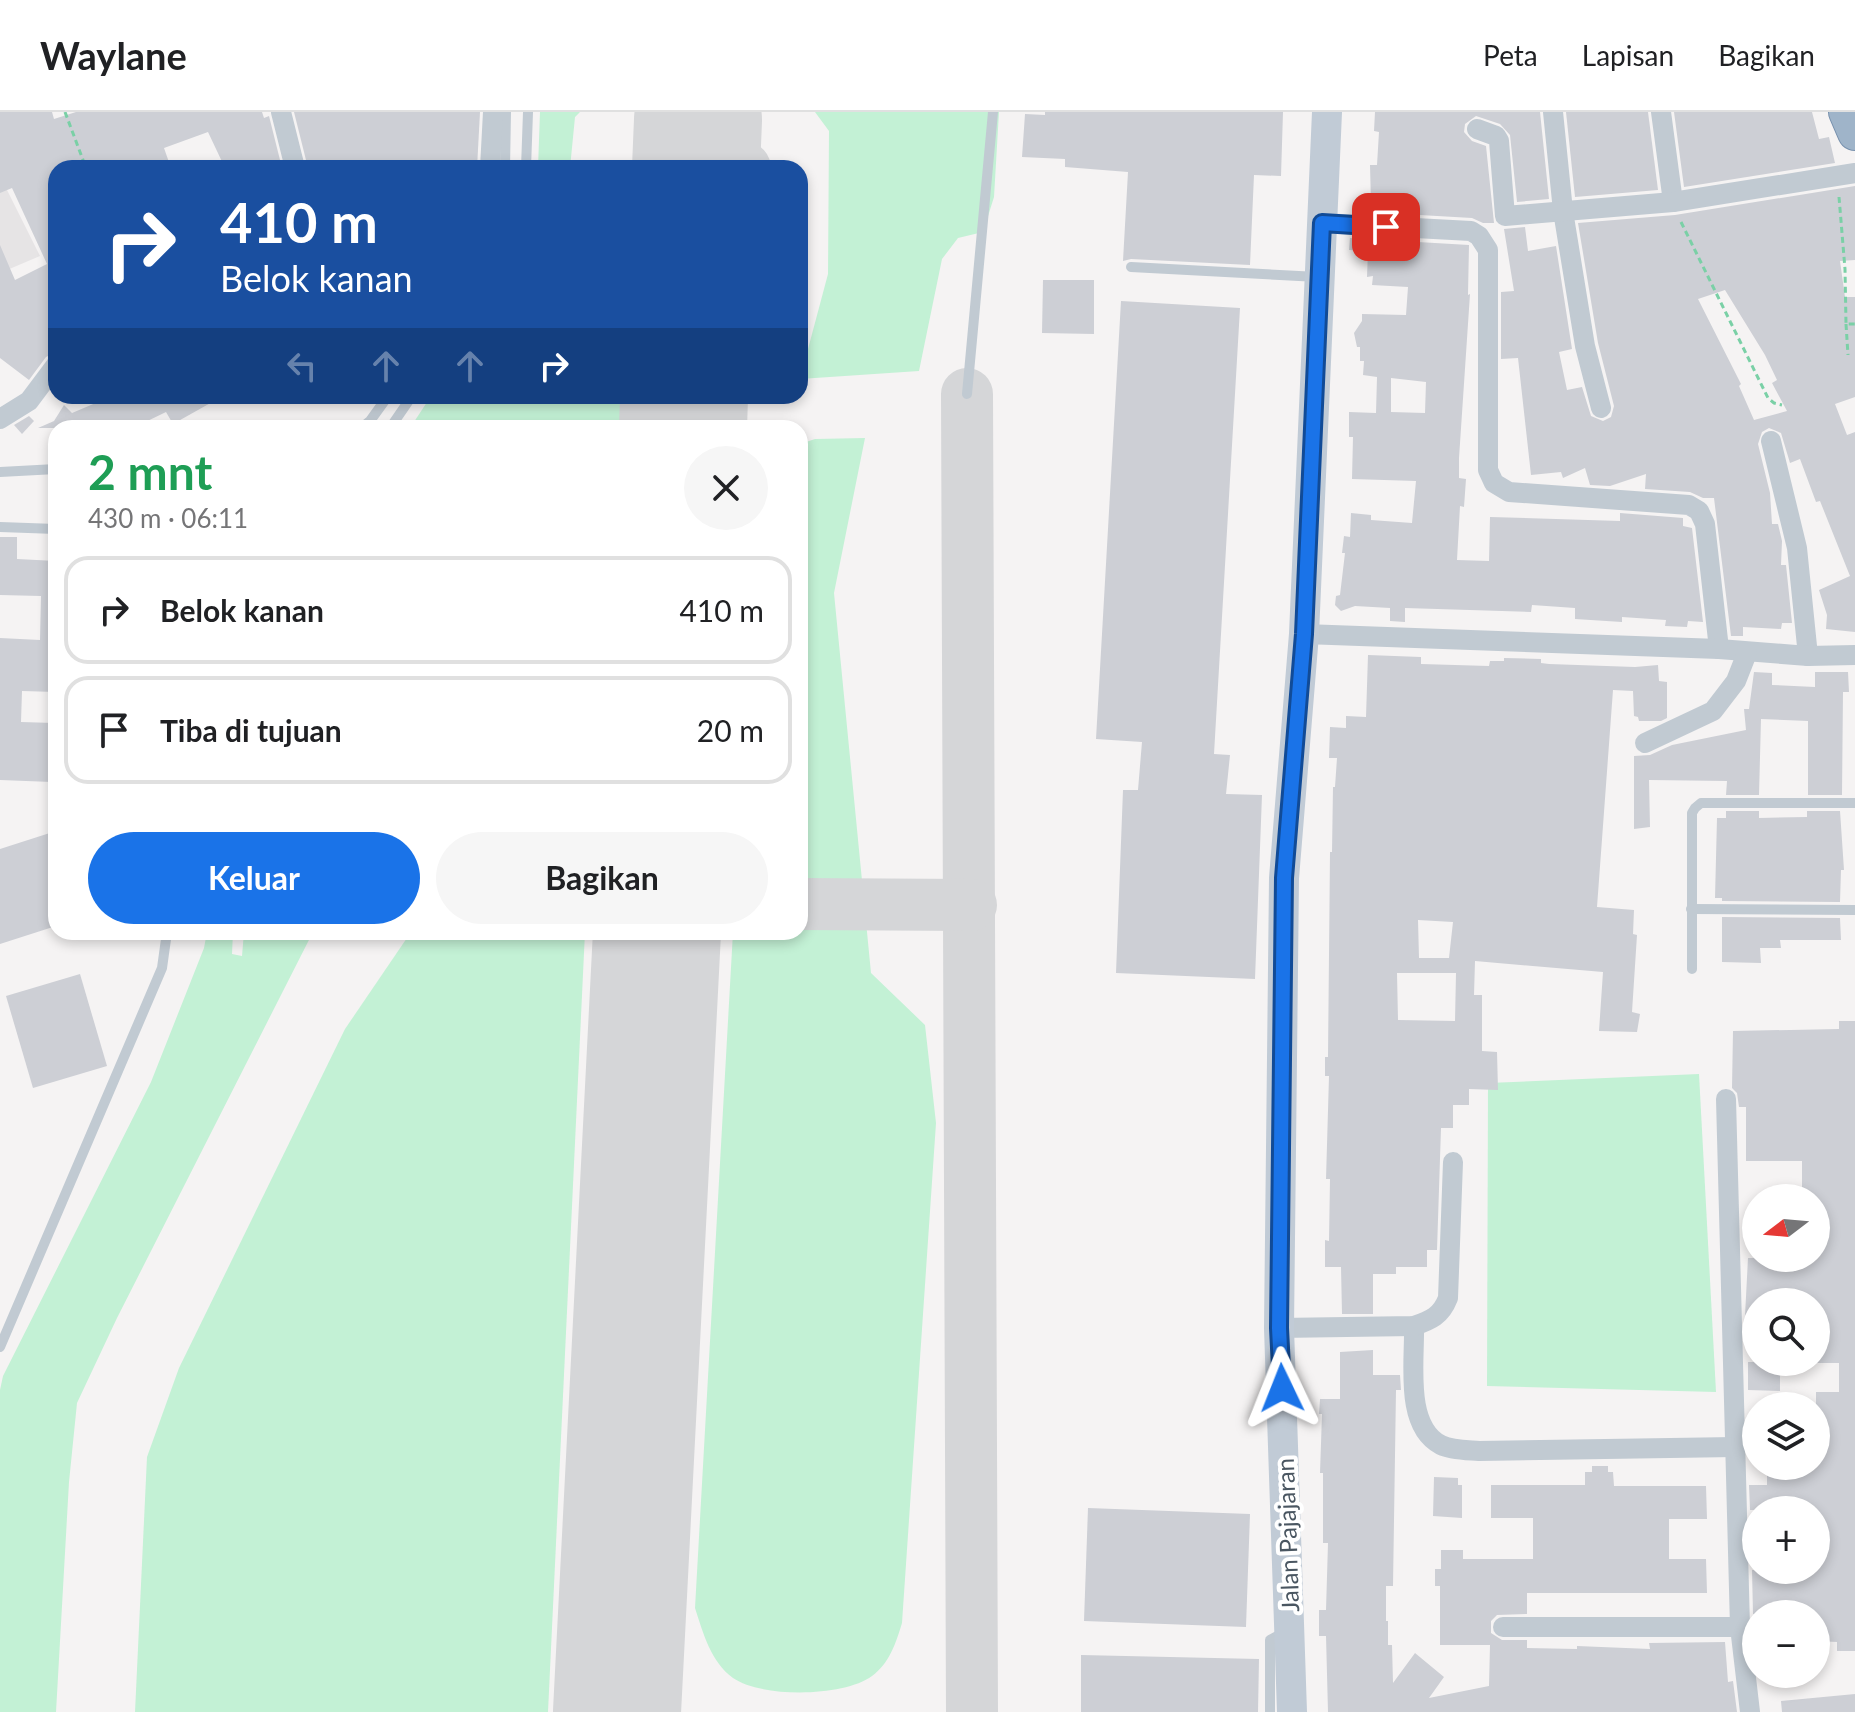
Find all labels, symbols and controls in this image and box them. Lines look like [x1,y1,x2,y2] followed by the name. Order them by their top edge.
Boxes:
[40,32,187,78] text: Waylane
[1483,38,1538,72] text: Peta
[1582,38,1674,72] text: Lapisan
[1718,38,1815,72] text: Bagikan
[220,188,378,255] text: 410 m
[88,192,192,296] icon: right
[1352,193,1420,261] pin
[1364,205,1408,249] icon: arrive
[220,256,413,300] text: Belok kanan
[280,344,324,388] icon: left
[364,344,408,388] icon: ahead
[448,344,492,388] icon: ahead
[532,344,576,388] icon: right
[88,443,212,500] text: 2 mnt
[684,446,768,530] button: close
[88,502,248,534] text: 430 m · 06:11
[92,588,136,632] icon: right
[160,592,324,628] text: Belok kanan
[679,592,764,628] text: 410 m
[92,708,136,752] icon: arrive
[160,712,342,748] text: Tiba di tujuan
[697,712,764,748] text: 20 m
[88,832,420,924] button: Keluar
[436,832,768,924] button: Bagikan
[1742,1184,1830,1272] north arrow
[1742,1184,1830,1688] map controls
[1742,1288,1830,1376] button: search
[1240,1346,1324,1430] position arrow
[1742,1392,1830,1480] button: layers
[1270,1458,1304,1612] street label: Jalan Pajajaran
[1742,1496,1830,1584] button: +
[1742,1600,1830,1688] button: −

